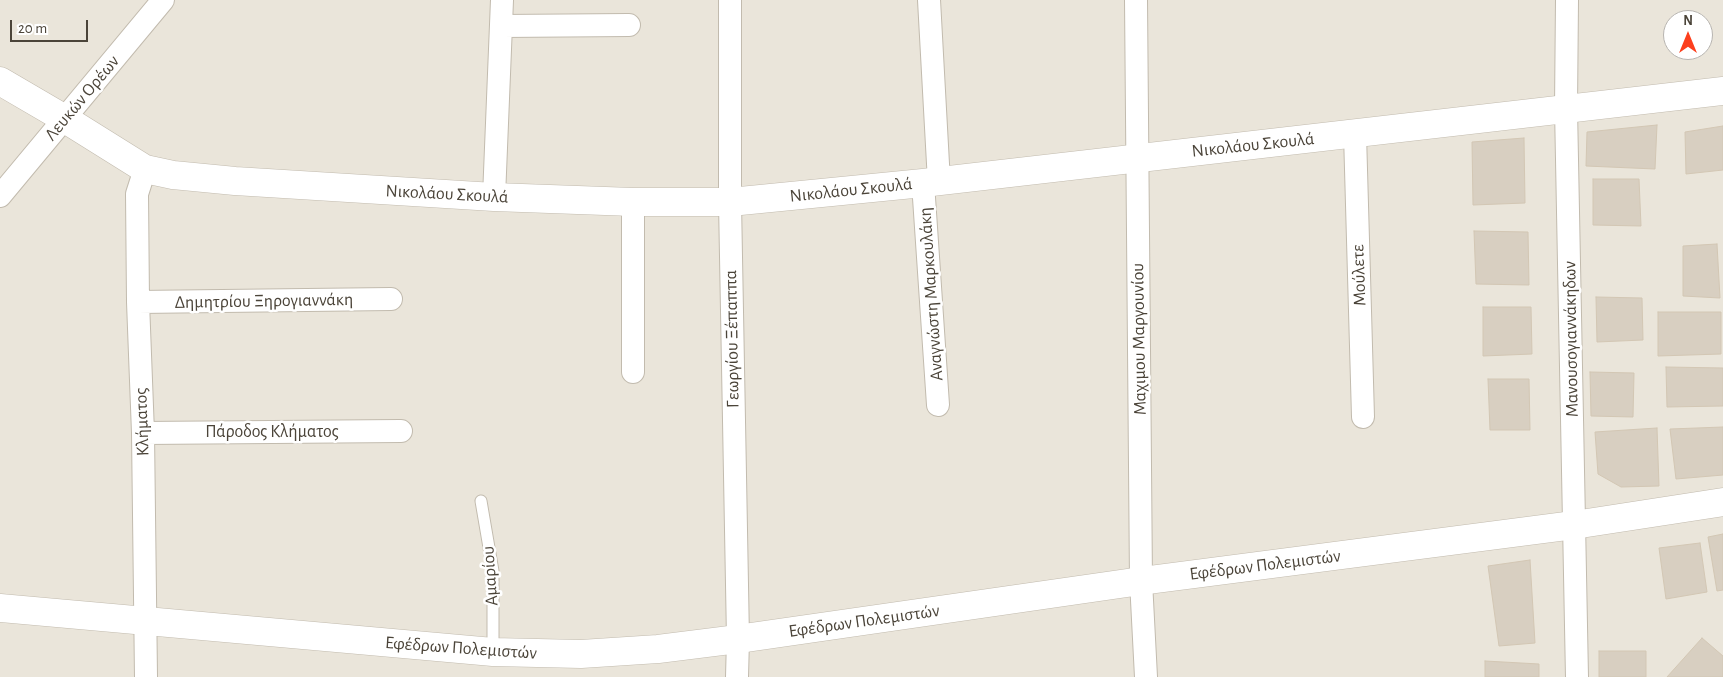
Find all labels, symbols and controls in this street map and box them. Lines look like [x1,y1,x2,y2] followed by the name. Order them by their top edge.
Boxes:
[12,10,90,42] scale bar
[1663,10,1713,60] north arrow
[1683,14,1693,28] text: N
[18,21,47,36] text: 20 m
[40,51,124,145] street label: Λευκών Ορέων
[1191,128,1315,162] street label: Νικολάου Σκουλά
[789,173,913,207] street label: Νικολάου Σκουλά
[385,180,509,208] street label: Νικολάου Σκουλά
[914,206,948,382] street label: Αναγνώστη Μαρκουλάκη
[1347,244,1371,306] street label: Μούλετε
[1559,261,1583,417] street label: Μανουσογιαννάκηδων
[1127,263,1151,415] street label: Μαχιμου Mαργουνίου
[720,270,744,408] street label: Γεωργίου Ξέπαππα
[175,289,353,313] street label: Δημητρίου Ξηρογιαννάκη
[130,387,154,457] street label: Κλήματος
[205,421,339,443] street label: Πάροδος Κλήματος
[477,545,503,607] street label: Αμαρίου
[1188,545,1342,585] street label: Εφέδρων Πολεμιστών
[787,600,941,642] street label: Εφέδρων Πολεμιστών
[384,632,538,664] street label: Εφέδρων Πολεμιστών

